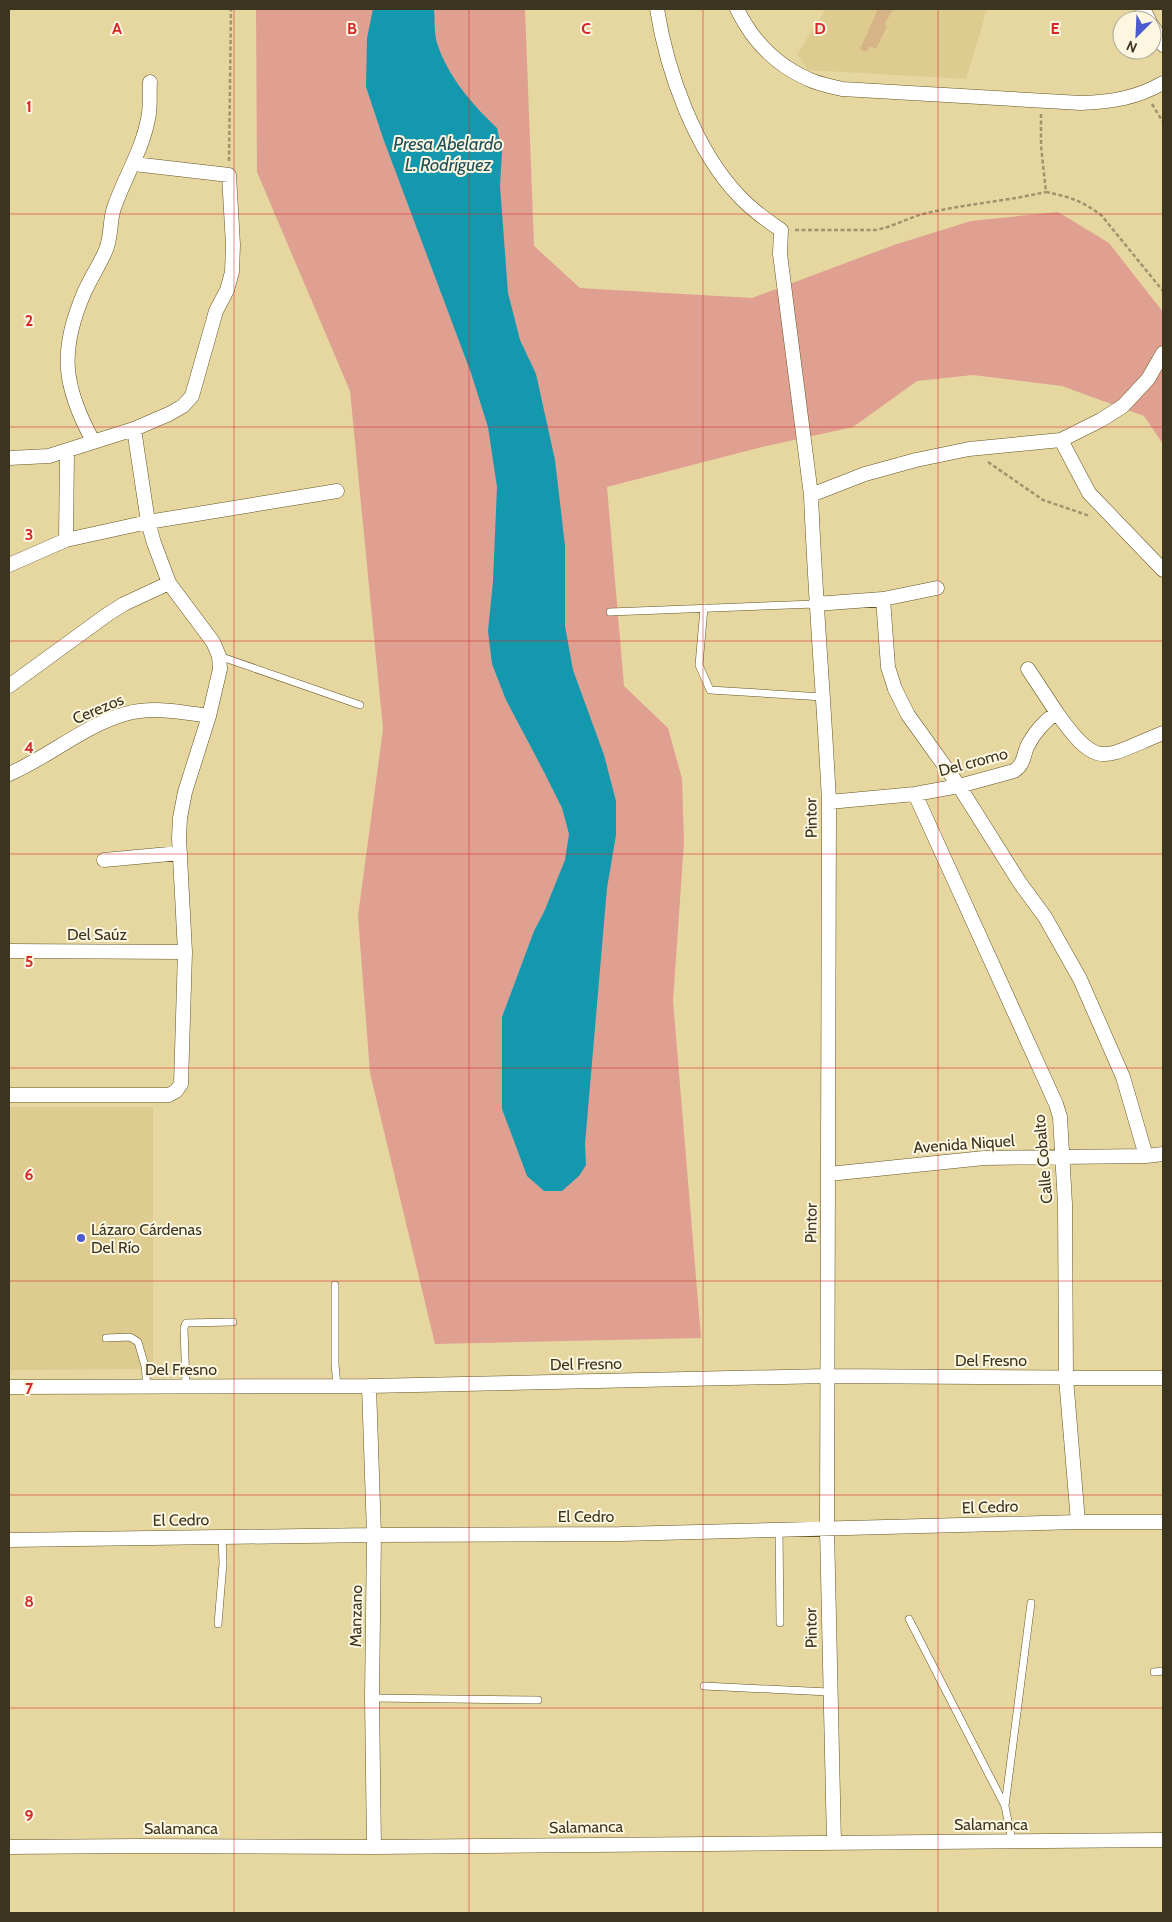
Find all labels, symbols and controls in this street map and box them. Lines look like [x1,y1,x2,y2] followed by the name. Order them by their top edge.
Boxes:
[1112,10,1162,60] north arrow
[112,19,122,38] text: A
[347,19,357,38] text: B
[581,19,591,38] text: C
[814,19,826,38] text: D
[1050,19,1060,38] text: E
[1124,37,1140,57] text: N
[26,97,32,116] text: 1
[393,133,503,176] water label: Presa Abelardo L. Rodríguez
[25,311,33,330] text: 2
[25,525,33,544] text: 3
[70,690,127,728] street label: Cerezos
[24,738,34,757] text: 4
[936,744,1010,780] street label: Del cromo
[801,797,821,838] street label: Pintor
[67,925,127,944] street label: Del Saúz
[25,952,33,971] text: 5
[1030,1113,1056,1204] street label: Calle Cobalto
[913,1131,1015,1157] street label: Avenida Niquel
[25,1165,34,1184] text: 6
[801,1202,821,1243] street label: Pintor
[91,1220,202,1257] place label: Lázaro Cárdenas Del Río
[75,1232,87,1244] marker: Lázaro Cárdenas Del Río
[955,1351,1027,1370] street label: Del Fresno
[550,1354,622,1374] street label: Del Fresno
[145,1360,217,1379] street label: Del Fresno
[25,1379,34,1398] text: 7
[961,1497,1019,1517] street label: El Cedro
[558,1507,614,1526] street label: El Cedro
[153,1510,210,1530] street label: El Cedro
[346,1584,366,1647] street label: Manzano
[24,1592,34,1611] text: 8
[801,1607,821,1648] street label: Pintor
[25,1806,34,1825] text: 9
[954,1815,1028,1834] street label: Salamanca
[549,1817,624,1837] street label: Salamanca
[144,1819,218,1838] street label: Salamanca

